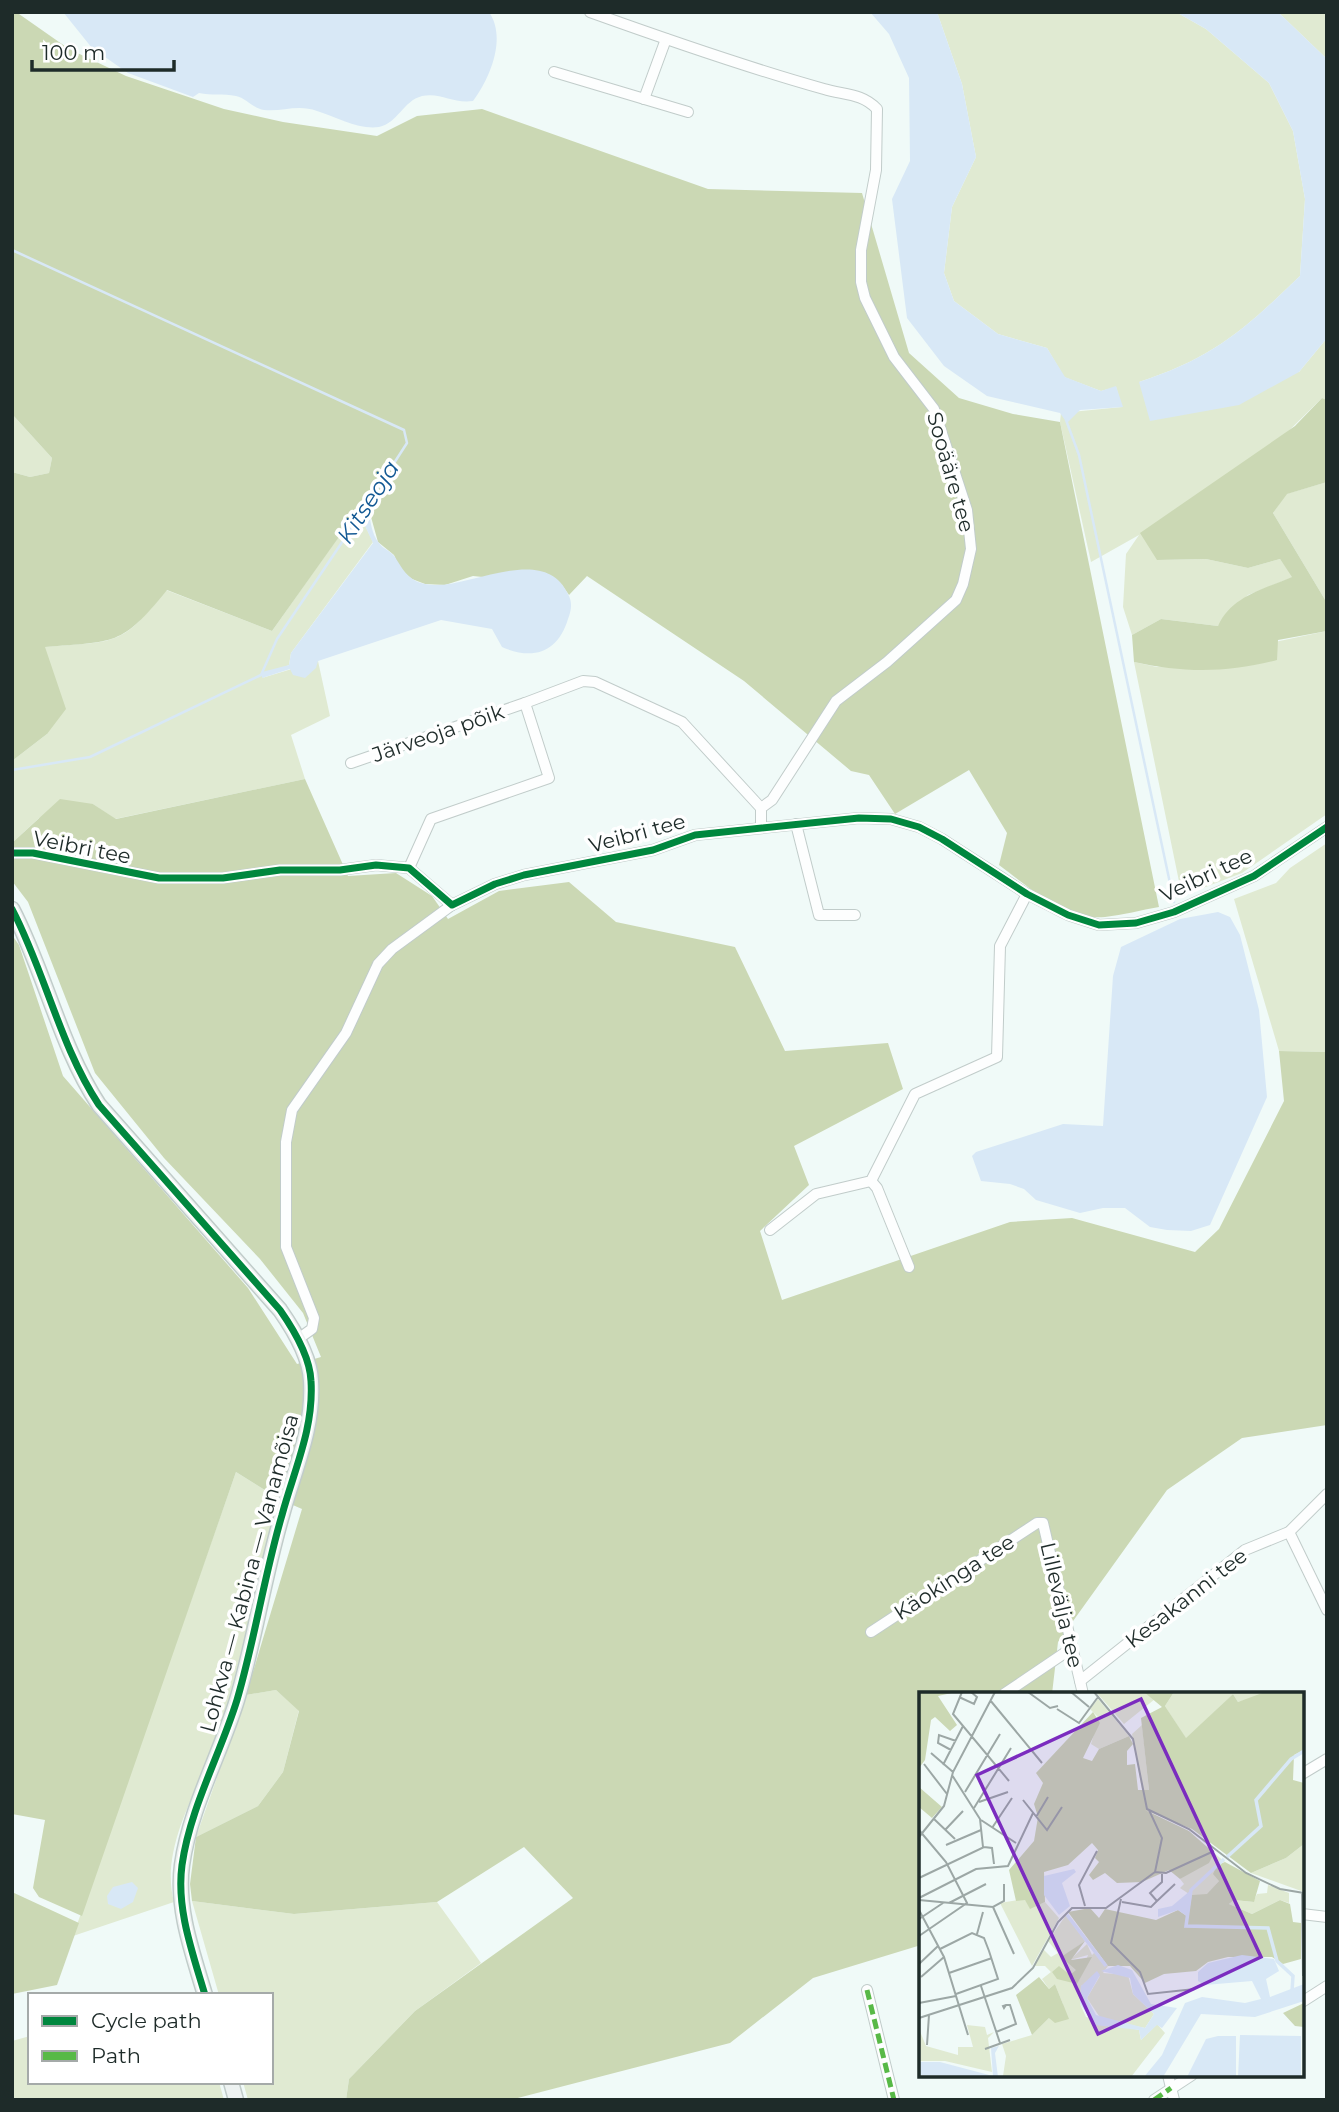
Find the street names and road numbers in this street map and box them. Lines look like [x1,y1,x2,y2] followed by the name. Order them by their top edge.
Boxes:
[922,409,980,535] street label: Sooääre tee
[368,699,508,768] street label: Järveoja põik
[586,808,688,858] street label: Veibri tee
[31,825,133,869] street label: Veibri tee
[1156,843,1256,907] street label: Veibri tee
[194,1411,304,1735] street label: Lohkva — Kabina — Vanamõisa
[889,1529,1019,1625] street label: Käokinga tee
[1035,1540,1089,1670] street label: Lillevälja tee
[1120,1543,1252,1653] street label: Kesakanni tee

